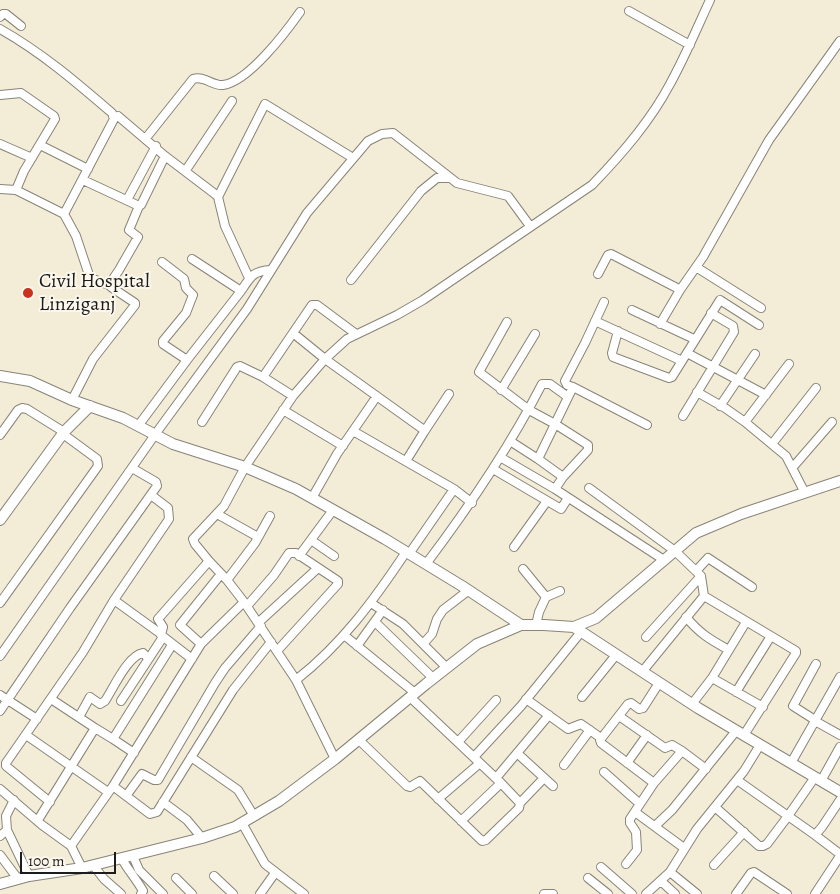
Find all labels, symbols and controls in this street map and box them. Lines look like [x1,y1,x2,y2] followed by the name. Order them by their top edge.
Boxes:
[39,270,150,317] place label: Civil Hospital Linziganj
[21,286,35,300] marker: Civil Hospital Linziganj
[22,842,119,874] scale bar
[28,851,65,871] text: 100 m

